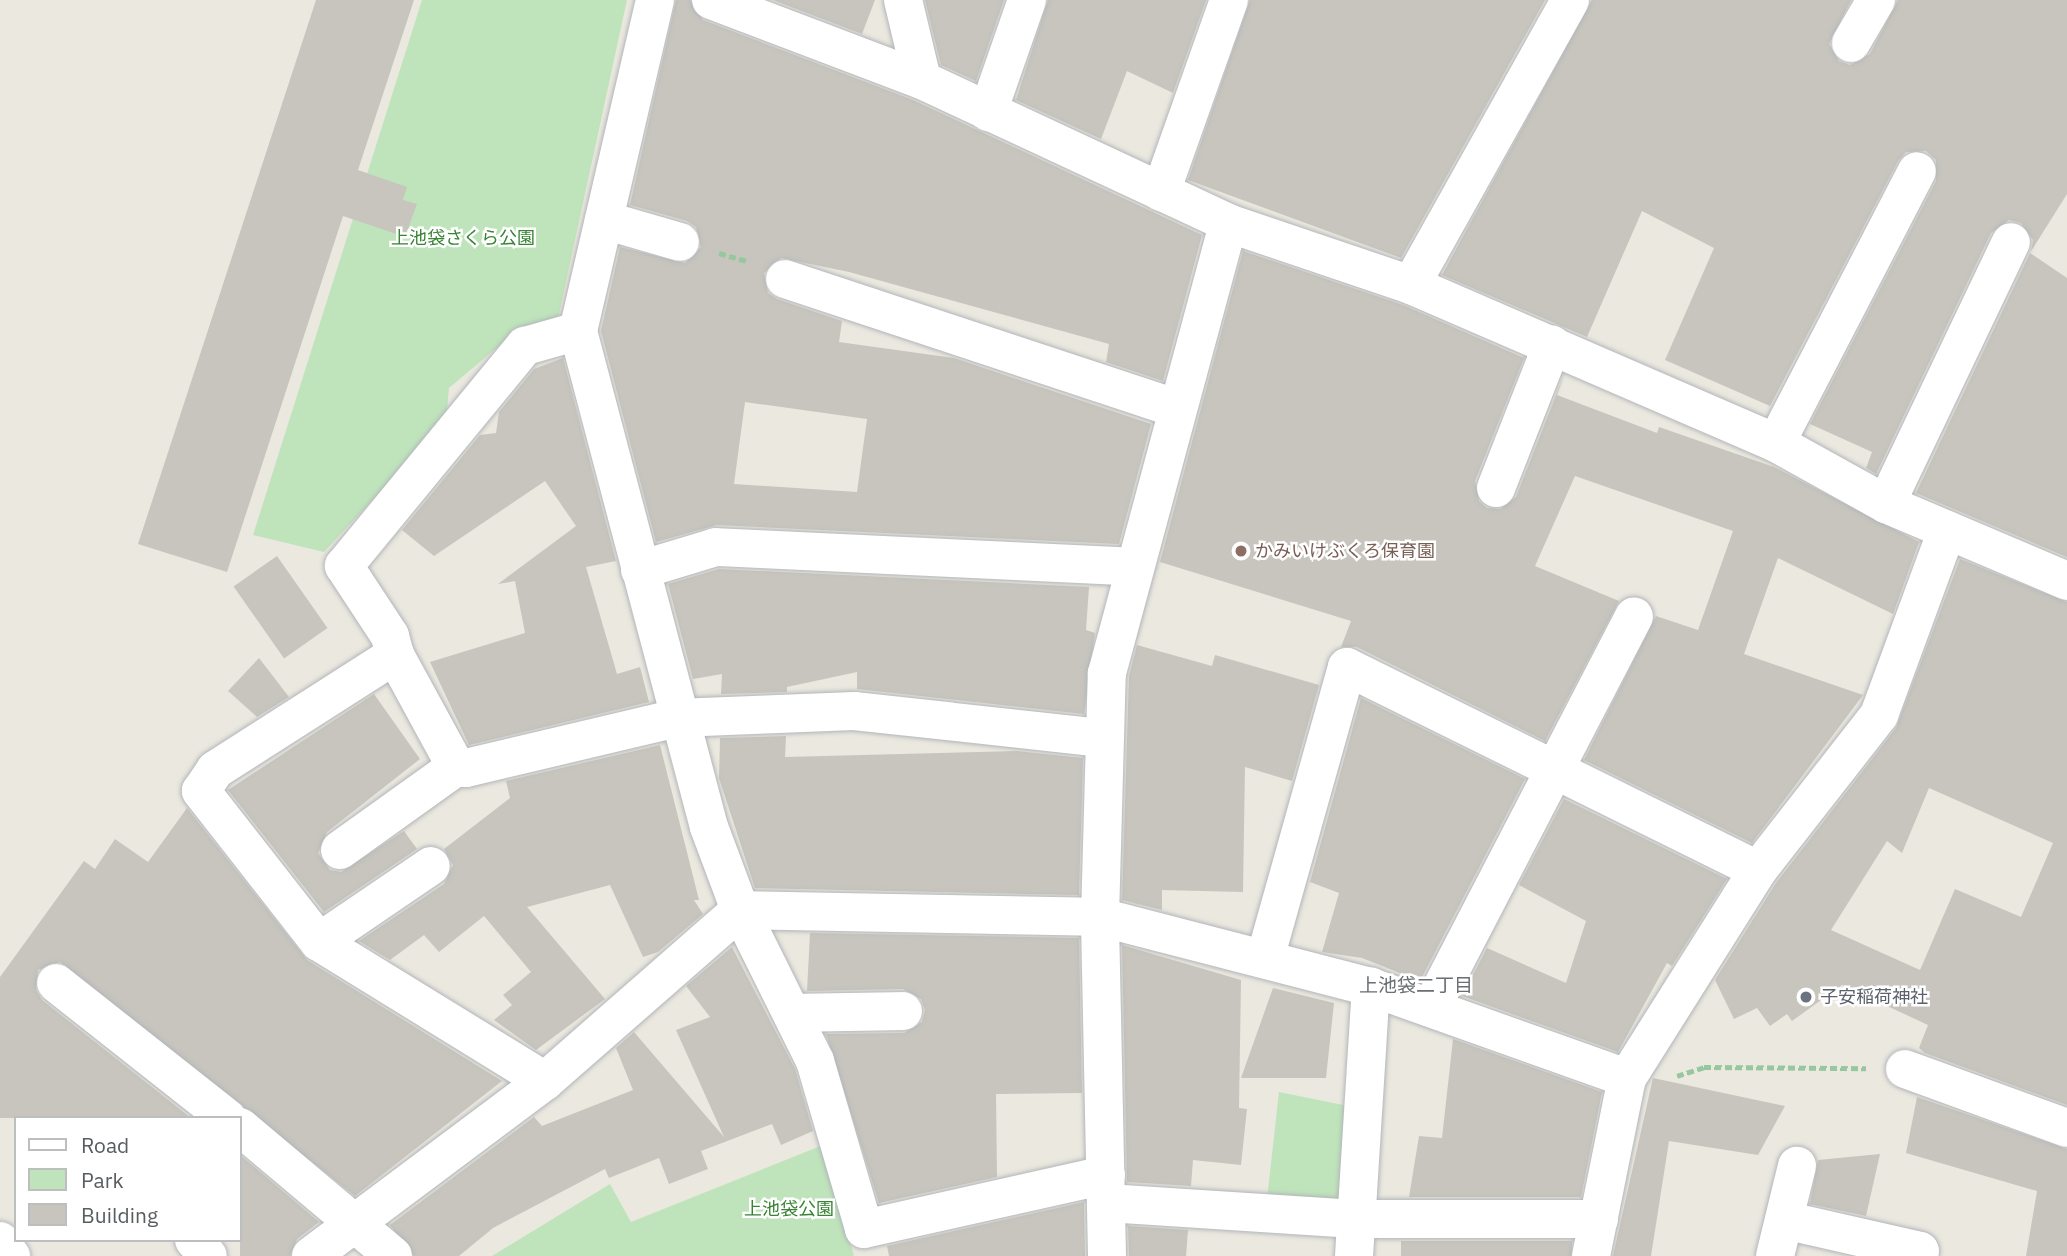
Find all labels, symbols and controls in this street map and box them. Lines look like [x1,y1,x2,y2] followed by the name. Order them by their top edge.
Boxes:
[391,227,535,249] park label: 上池袋さくら公園
[1255,540,1435,562] place label: かみいけぶくろ保育園
[1233,543,1249,559] marker: かみいけぶくろ保育園
[1359,975,1473,997] district label: 上池袋二丁目
[1820,986,1928,1008] place label: 子安稲荷神社
[1798,989,1814,1005] marker: 子安稲荷神社
[14,1116,242,1242] legend
[81,1131,129,1159] text: Road
[81,1166,124,1194] text: Park
[744,1198,834,1220] park label: 上池袋公園
[81,1201,158,1229] text: Building

